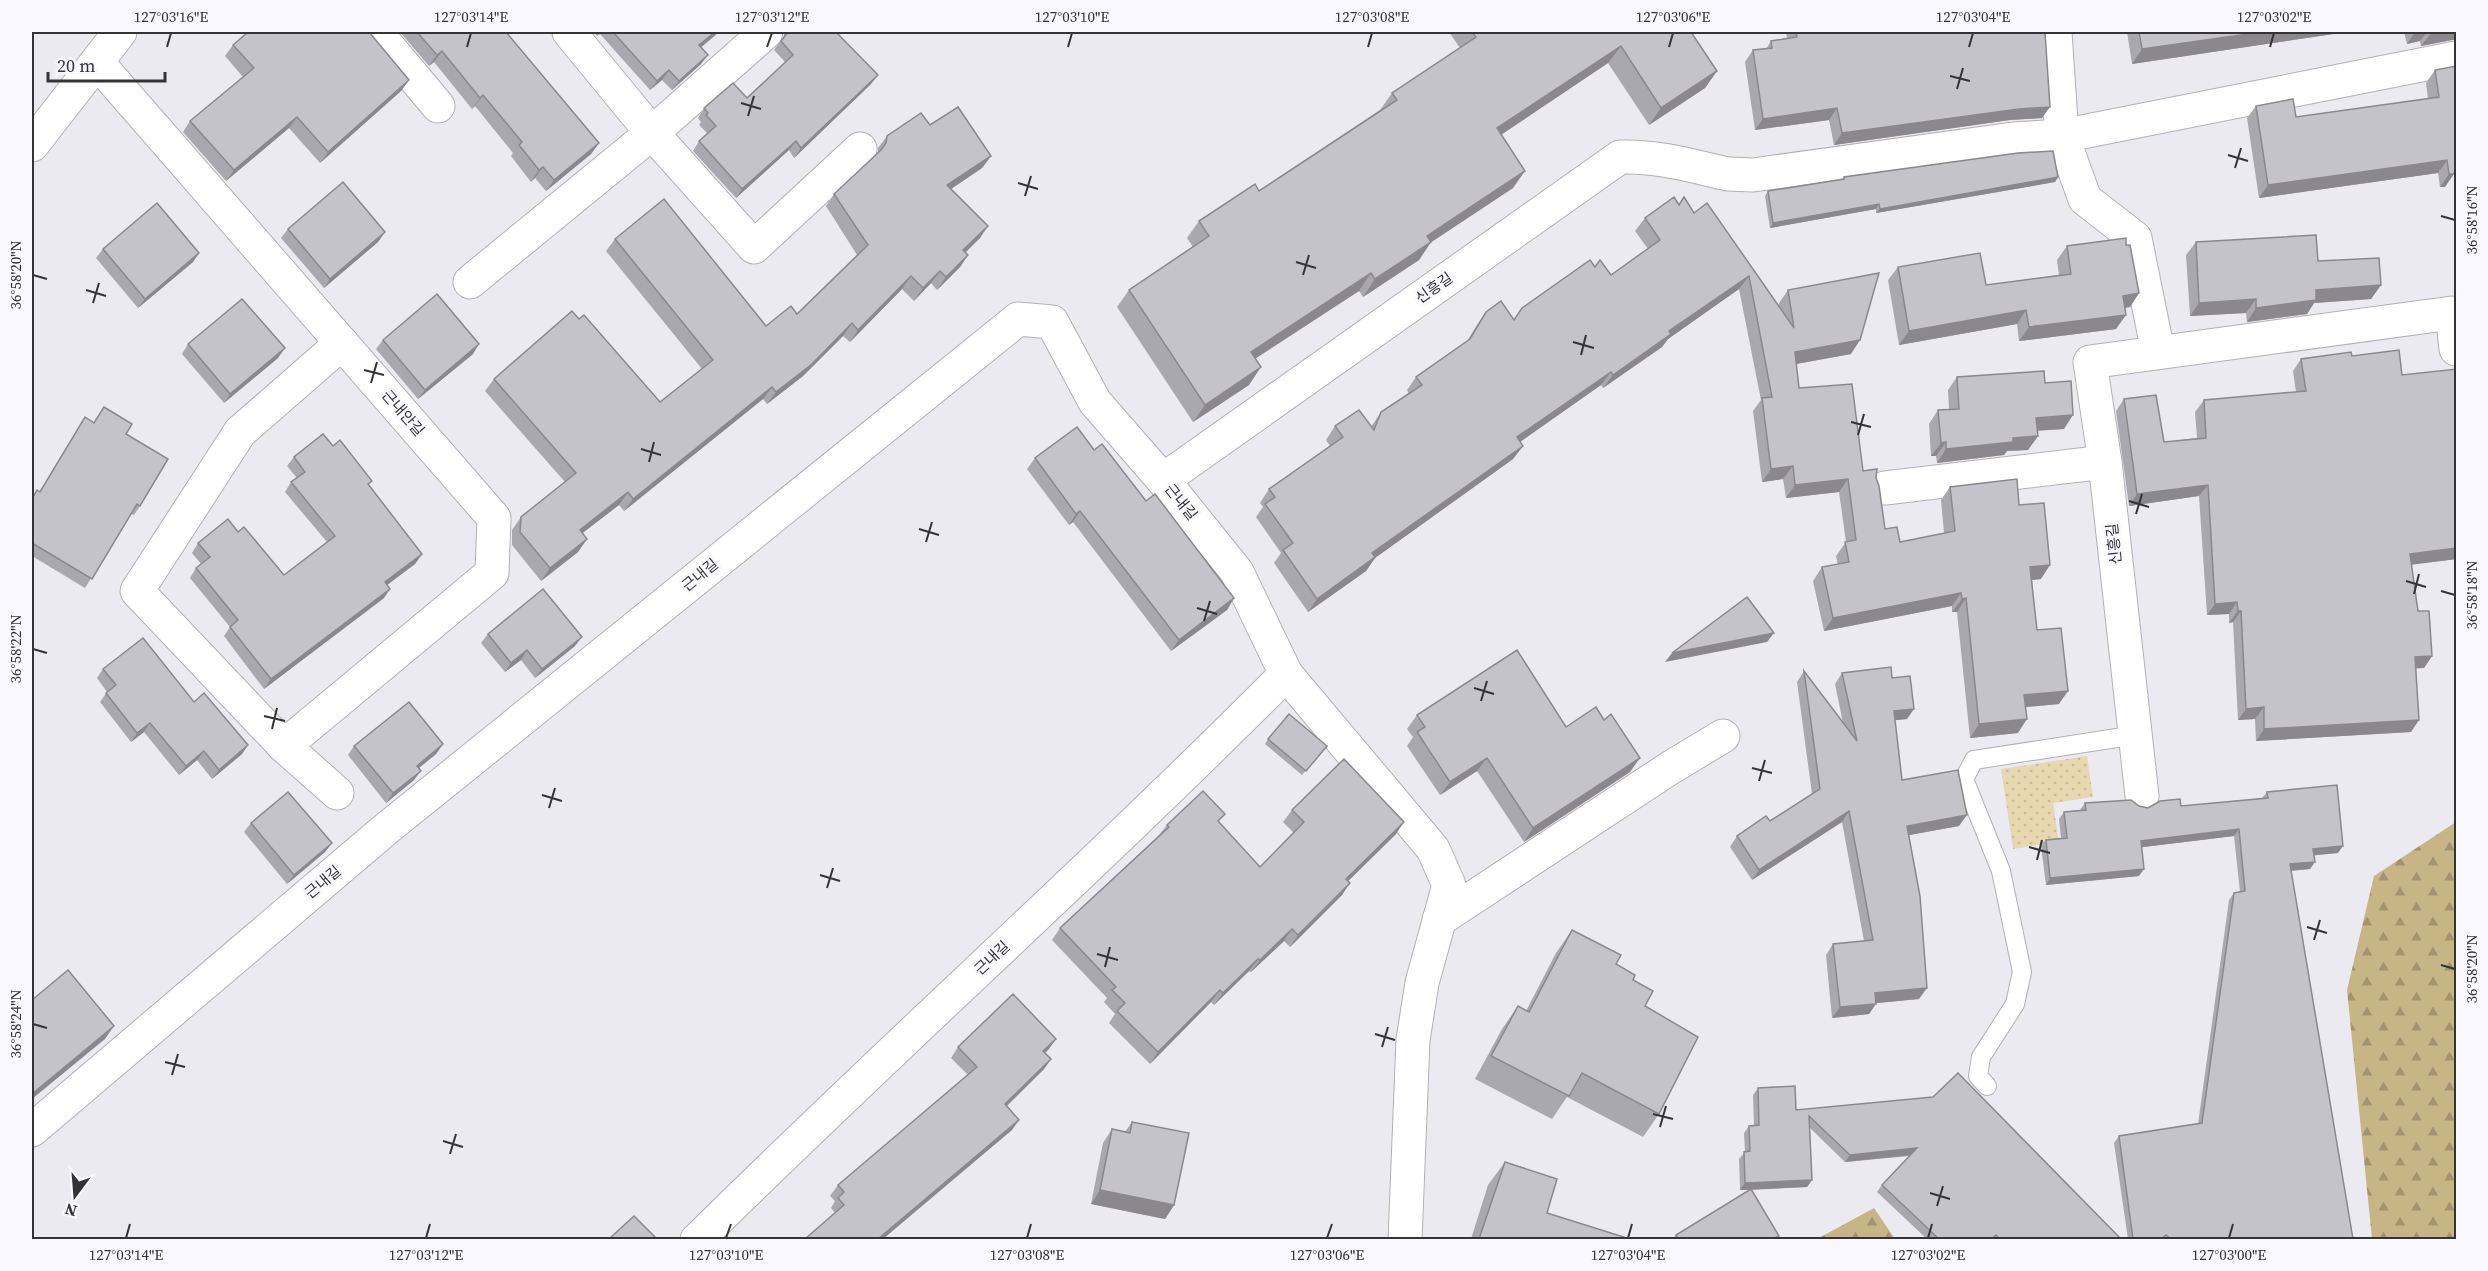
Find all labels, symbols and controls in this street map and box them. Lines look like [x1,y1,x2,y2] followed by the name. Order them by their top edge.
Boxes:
[134,6,208,27] text: 127°03'16"E
[434,6,508,27] text: 127°03'14"E
[735,6,809,27] text: 127°03'12"E
[1035,6,1109,27] text: 127°03'10"E
[1335,6,1409,27] text: 127°03'08"E
[1636,6,1710,27] text: 127°03'06"E
[1936,6,2010,27] text: 127°03'04"E
[2237,6,2311,27] text: 127°03'02"E
[48,45,165,83] scale bar
[57,53,95,78] text: 20 m
[2461,185,2482,255] text: 36°58'16"N
[5,240,26,310] text: 36°58'20"N
[1411,267,1457,308] street label: 신흥길
[377,385,429,440] street label: 근내안길
[1160,479,1203,524] street label: 근내길
[2101,522,2126,566] street label: 신흥길
[677,553,722,596] street label: 근내길
[2461,560,2482,630] text: 36°58'18"N
[5,614,26,684] text: 36°58'22"N
[300,860,345,903] street label: 근내길
[2461,934,2482,1004] text: 36°58'20"N
[969,936,1014,979] street label: 근내길
[5,989,26,1059] text: 36°58'24"N
[45,1166,105,1226] north arrow
[62,1198,79,1223] text: N
[89,1244,163,1265] text: 127°03'14"E
[389,1244,463,1265] text: 127°03'12"E
[689,1244,763,1265] text: 127°03'10"E
[990,1244,1064,1265] text: 127°03'08"E
[1290,1244,1364,1265] text: 127°03'06"E
[1591,1244,1665,1265] text: 127°03'04"E
[1891,1244,1965,1265] text: 127°03'02"E
[2192,1244,2266,1265] text: 127°03'00"E

